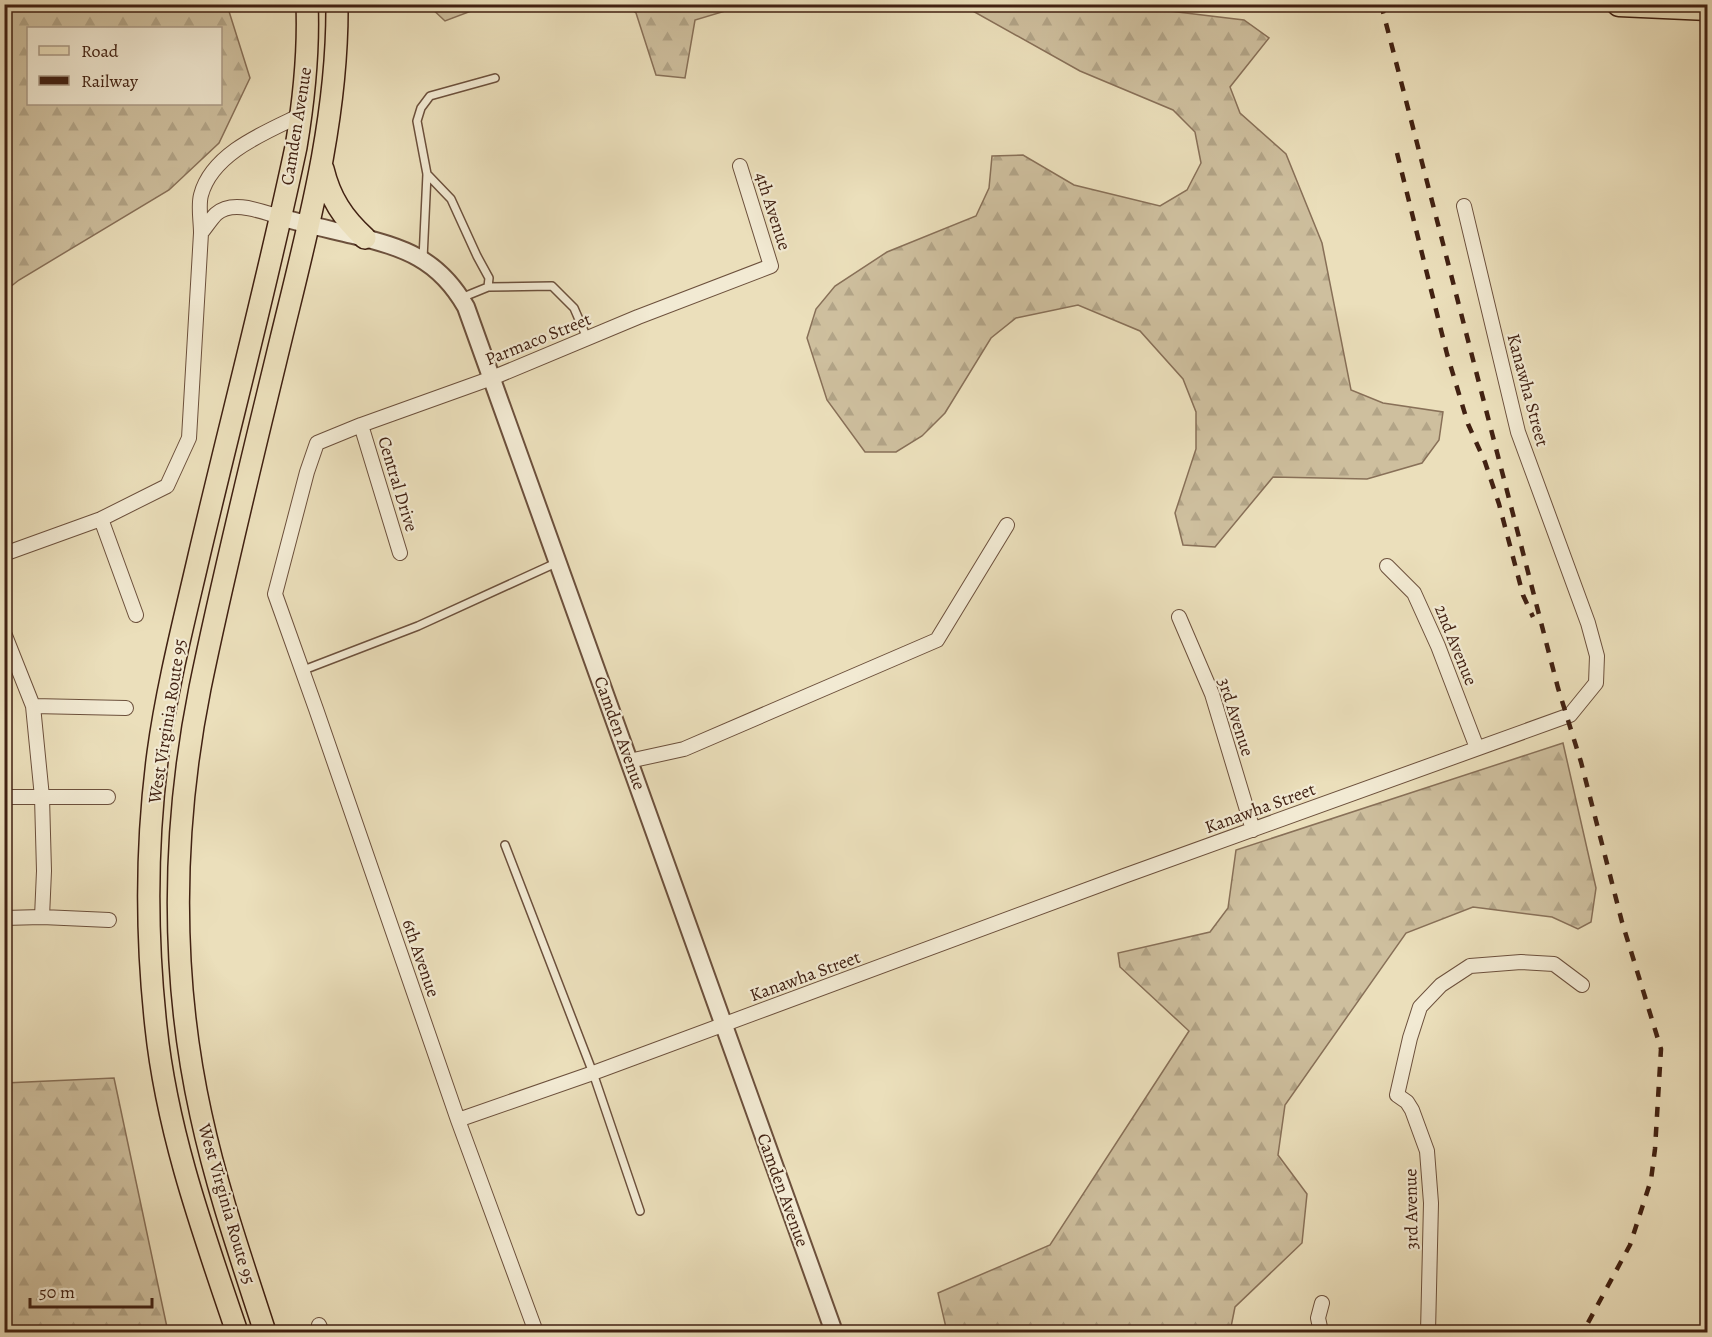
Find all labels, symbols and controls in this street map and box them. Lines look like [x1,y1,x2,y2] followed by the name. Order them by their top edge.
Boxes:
[27,27,222,105] legend
[81,39,119,63] text: Road
[275,65,317,187] street label: Camden Avenue
[81,69,139,93] text: Railway
[749,169,797,253] street label: 4th Avenue
[481,307,595,371] street label: Parmaco Street
[1501,331,1555,449] street label: Kanawha Street
[372,434,424,534] street label: Central Drive
[1429,601,1483,689] street label: 2nd Avenue
[142,637,192,806] street label: West Virginia Route 95
[588,673,652,793] street label: Camden Avenue
[1212,675,1260,759] street label: 3rd Avenue
[1201,777,1319,839] street label: Kanawha Street
[396,916,446,1000] street label: 6th Avenue
[746,945,864,1007] street label: Kanawha Street
[192,1120,261,1287] street label: West Virginia Route 95
[751,1130,815,1250] street label: Camden Avenue
[1398,1168,1424,1250] street label: 3rd Avenue
[30,1271,152,1309] scale bar
[39,1280,75,1304] text: 50 m

